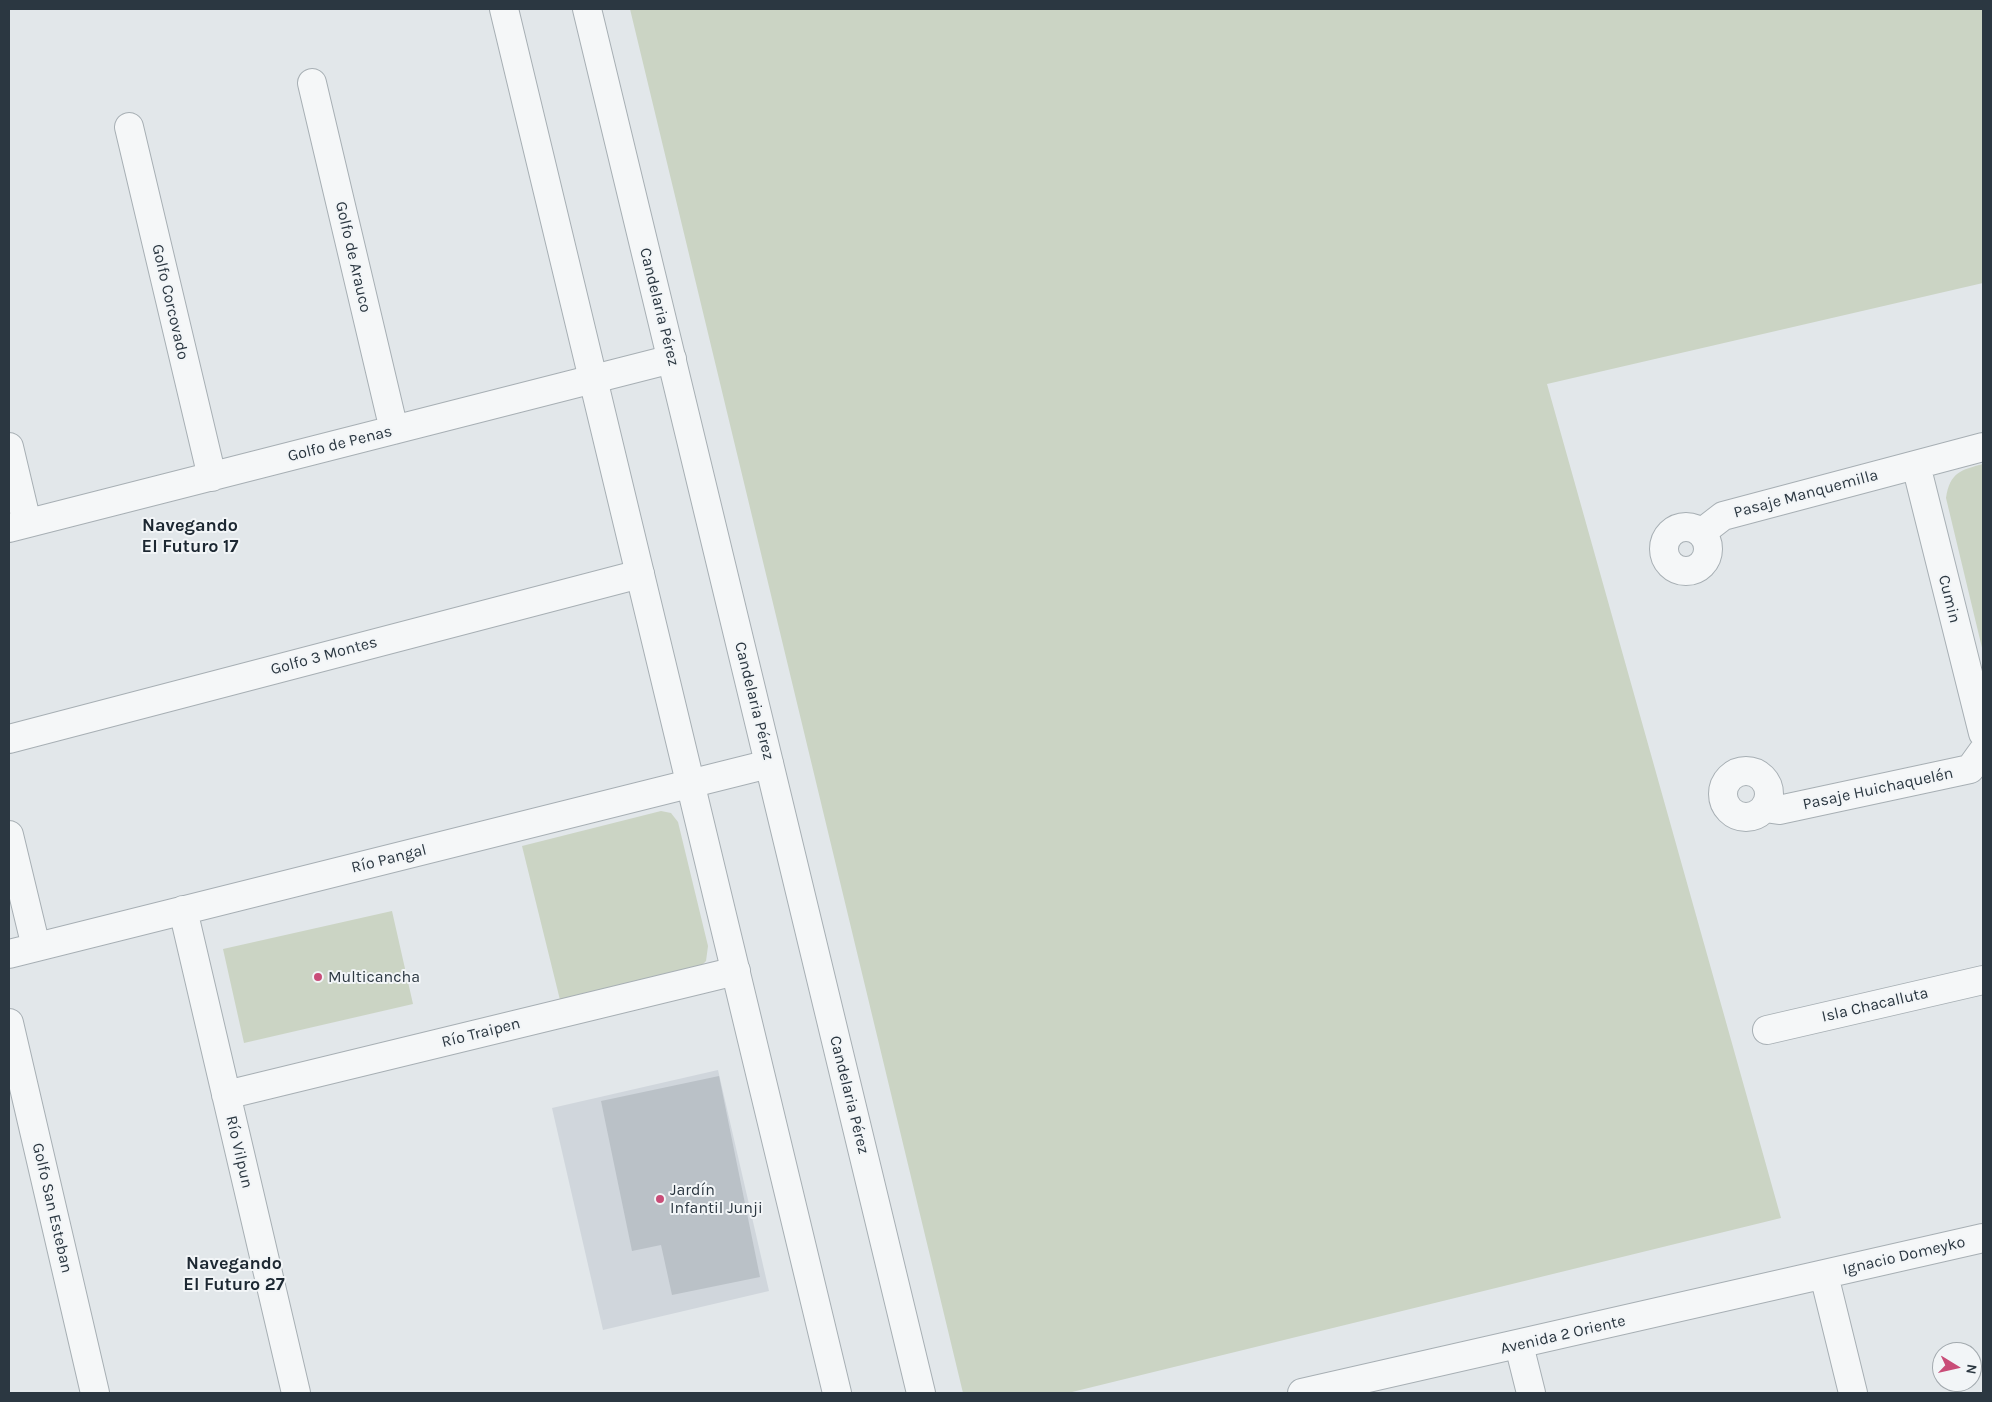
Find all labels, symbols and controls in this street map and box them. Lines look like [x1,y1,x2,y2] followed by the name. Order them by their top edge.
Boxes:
[331,200,375,314] street label: Golfo de Arauco
[147,242,193,362] street label: Golfo Corcovado
[635,246,683,368] street label: Candelaria Pérez
[286,422,394,466] street label: Golfo de Penas
[1732,465,1880,523] street label: Pasaje Manquemilla
[142,515,238,558] district label: Navegando El Futuro 17
[1934,573,1964,625] street label: Cumin
[269,633,379,679] street label: Golfo 3 Montes
[730,640,778,762] street label: Candelaria Pérez
[1801,764,1955,814] street label: Pasaje Huichaquelén
[349,840,429,878] street label: Río Pangal
[328,967,420,987] place label: Multicancha
[312,971,324,983] marker: Multicancha
[1820,983,1930,1027] street label: Isla Chacalluta
[440,1014,522,1052] street label: Río Traipen
[825,1034,873,1156] street label: Candelaria Pérez
[221,1114,257,1190] street label: Río Vilpun
[28,1141,76,1275] street label: Golfo San Esteban
[670,1180,763,1218] place label: Jardín Infantil Junji
[654,1193,666,1205] marker: Jardín Infantil Junji
[1841,1233,1967,1279] street label: Ignacio Domeyko
[183,1253,285,1296] district label: Navegando El Futuro 27
[1499,1311,1627,1359] street label: Avenida 2 Oriente
[1932,1342,1982,1392] north arrow
[1962,1363,1981,1376] text: N

